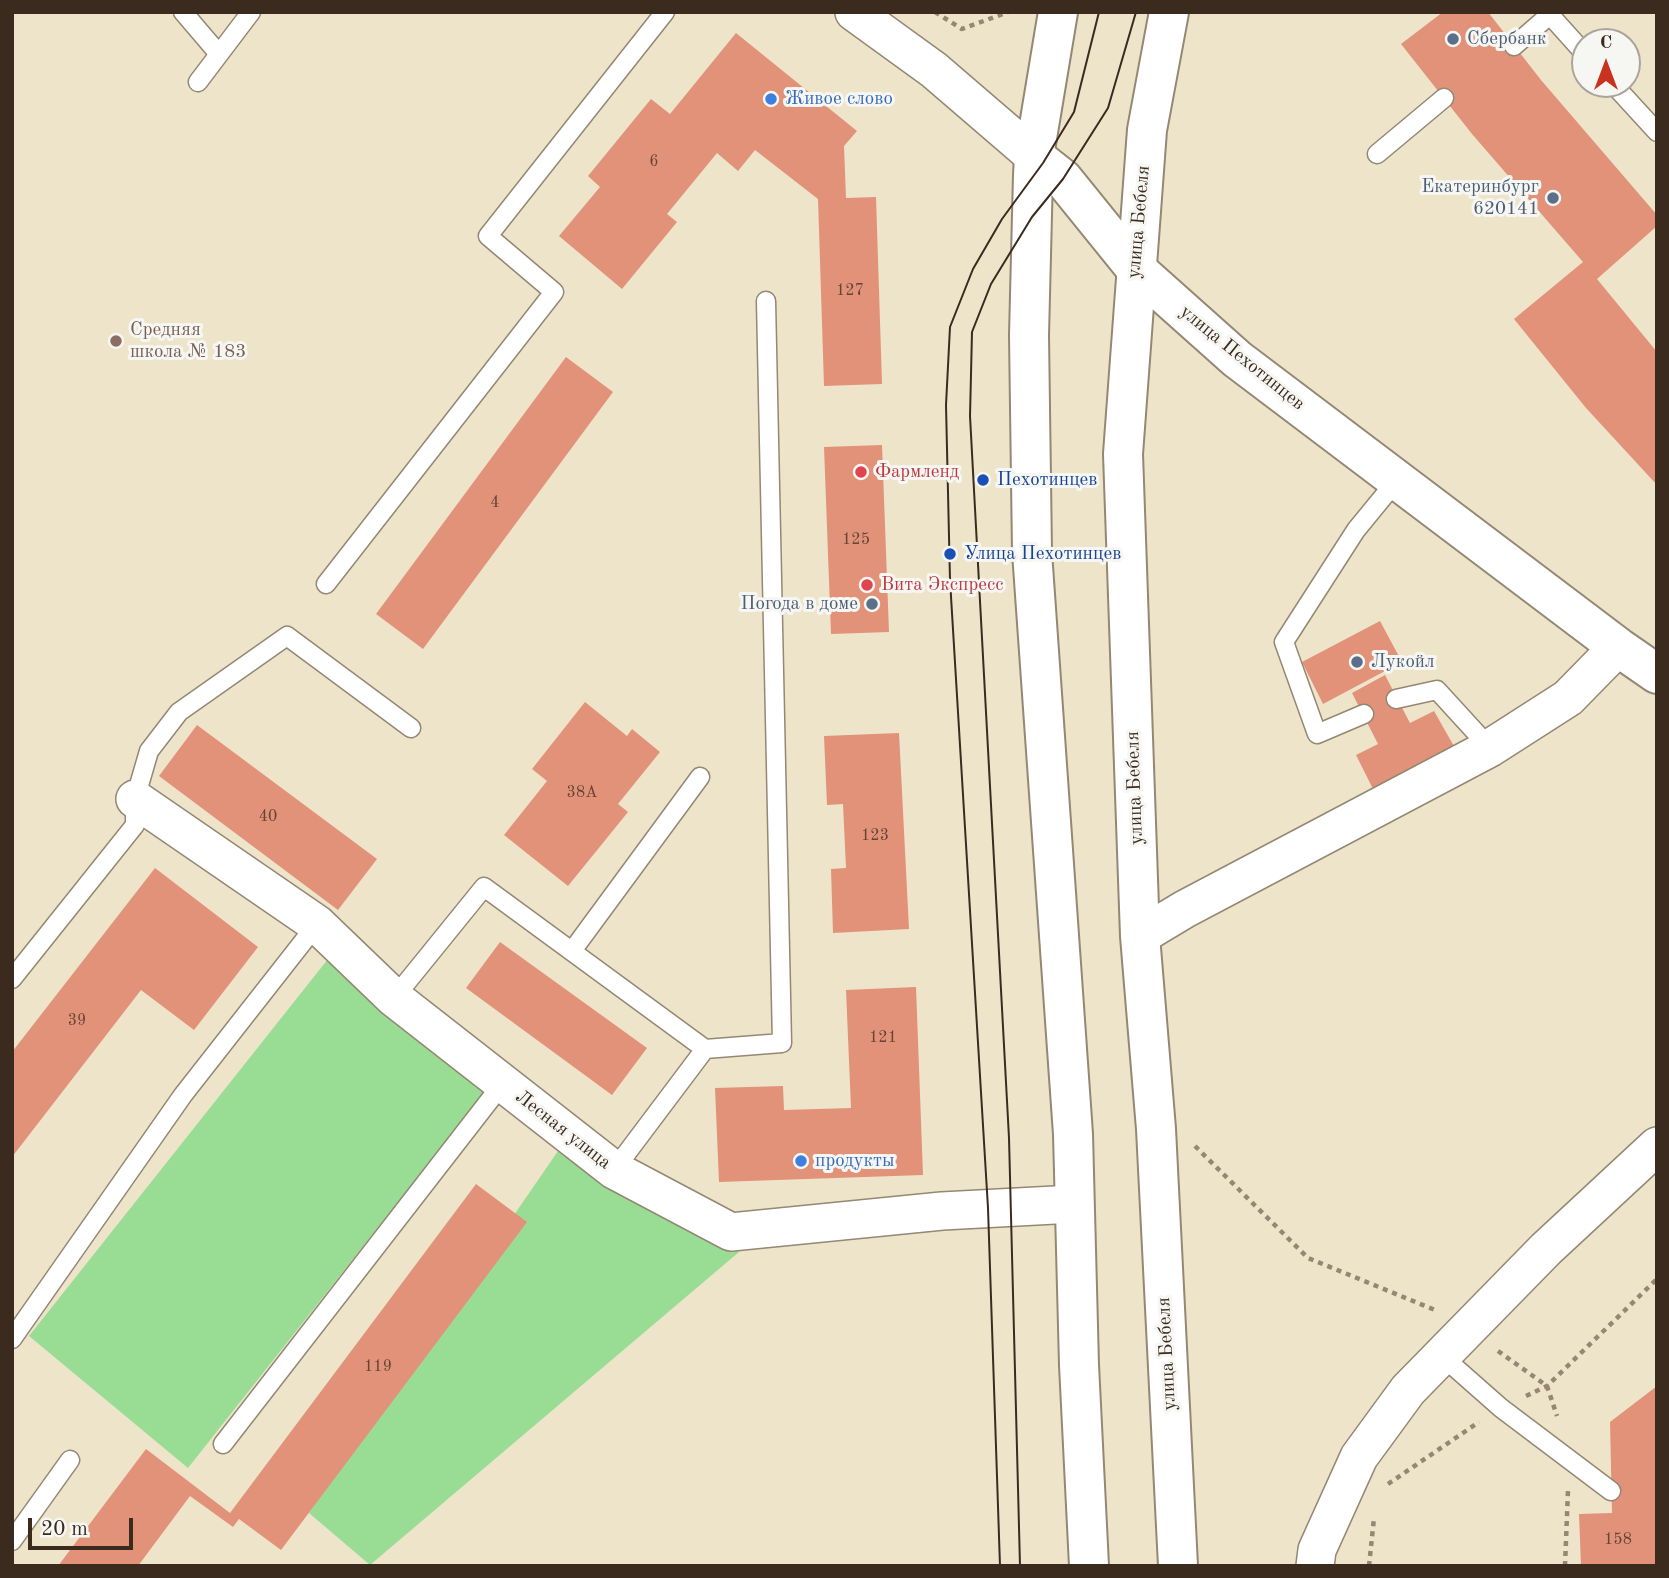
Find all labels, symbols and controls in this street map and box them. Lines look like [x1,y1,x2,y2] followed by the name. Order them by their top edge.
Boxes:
[1467,28,1546,50] place label: Сбербанк
[1571,28,1641,98] north arrow
[1445,31,1461,47] marker: Сбербанк
[1600,34,1612,53] text: С
[785,88,893,110] place label: Живое слово
[763,91,779,107] marker: Живое слово
[649,152,659,172] house number: 6
[1123,164,1155,280] street label: улица Бебеля
[1421,176,1539,220] place label: Екатеринбург 620141
[1545,190,1561,206] marker: Екатеринбург 620141
[836,281,864,301] house number: 127
[1175,301,1309,415] street label: улица Пехотинцев
[130,319,246,363] place label: Средняя школа № 183
[108,333,124,349] marker: Средняя школа № 183
[875,461,959,483] place label: Фармленд
[853,464,869,480] marker: Фармленд
[997,469,1097,491] place label: Пехотинцев
[975,472,991,488] marker: Пехотинцев
[490,493,500,513] house number: 4
[842,530,870,550] house number: 125
[964,543,1121,565] place label: Улица Пехотинцев
[942,546,958,562] marker: Улица Пехотинцев
[881,574,1004,596] place label: Вита Экспресс
[859,577,875,593] marker: Вита Экспресс
[741,593,858,615] place label: Погода в доме
[864,596,880,612] marker: Погода в доме
[1371,651,1435,673] place label: Лукойл
[1349,654,1365,670] marker: Лукойл
[1122,731,1148,845] street label: улица Бебеля
[567,783,597,803] house number: 38А
[259,807,277,827] house number: 40
[861,826,889,846] house number: 123
[68,1011,86,1031] house number: 39
[869,1028,897,1048] house number: 121
[511,1085,615,1175] street label: Лесная улица
[815,1150,895,1172] place label: продукты
[793,1153,809,1169] marker: продукты
[1153,1297,1181,1411] street label: улица Бебеля
[364,1357,392,1377] house number: 119
[32,1504,136,1548] scale bar
[41,1519,88,1540] text: 20 m
[1604,1530,1632,1550] house number: 158

